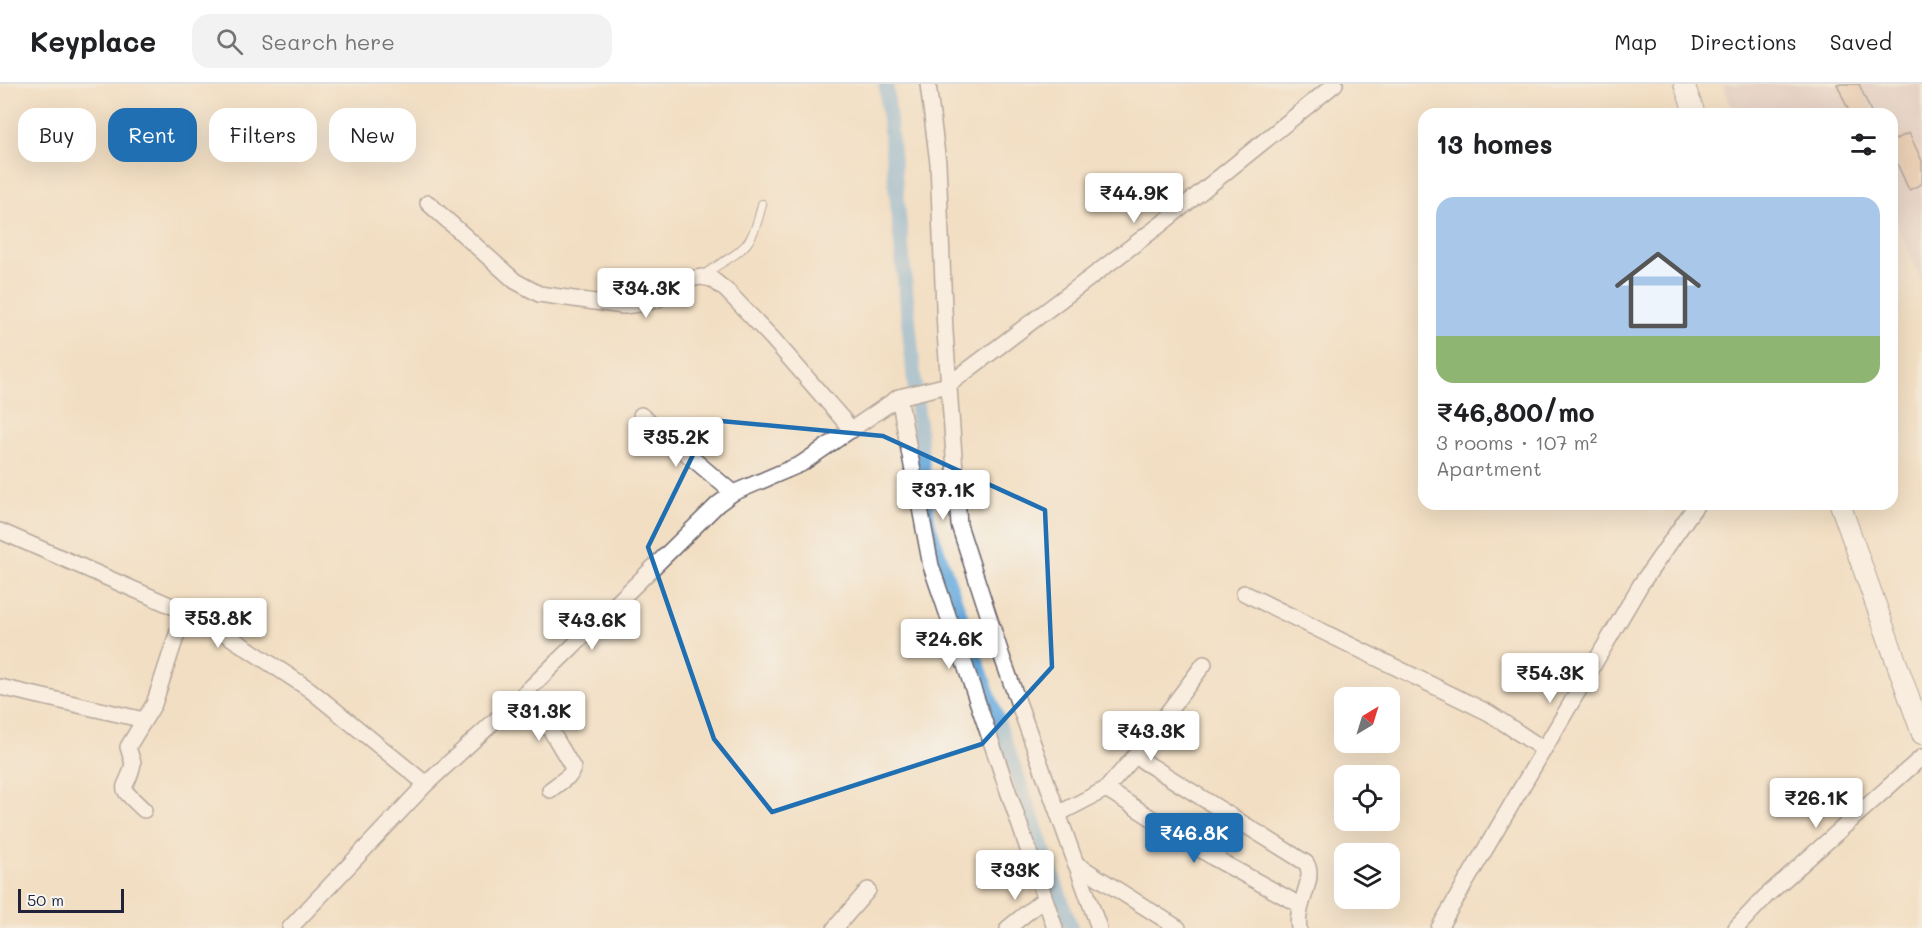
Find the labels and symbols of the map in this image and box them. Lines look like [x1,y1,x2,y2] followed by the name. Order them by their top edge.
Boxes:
[1085,173,1183,224] pin: ₹44.9K
[597,268,695,319] pin: ₹34.3K
[627,417,725,468] pin: ₹35.2K
[894,470,992,521] pin: ₹37.1K
[169,598,267,649] pin: ₹53.8K
[543,600,641,651] pin: ₹43.6K
[900,619,998,670] pin: ₹24.6K
[1501,653,1599,704] pin: ₹54.3K
[1334,687,1400,753] north arrow
[490,691,588,742] pin: ₹31.3K
[1102,711,1200,762] pin: ₹43.3K
[1767,778,1865,829] pin: ₹26.1K
[1145,813,1243,864] pin: ₹46.8K
[979,850,1051,901] pin: ₹33K
[18,886,124,914] scale bar

